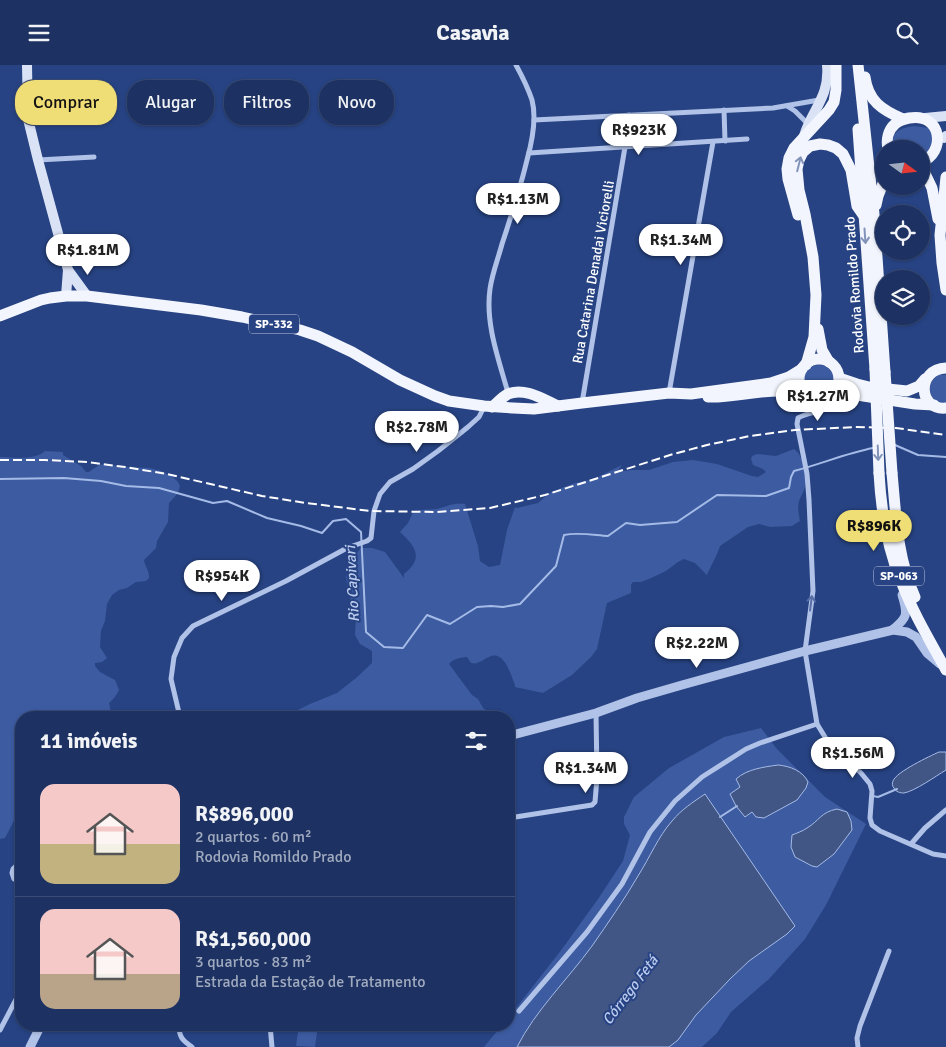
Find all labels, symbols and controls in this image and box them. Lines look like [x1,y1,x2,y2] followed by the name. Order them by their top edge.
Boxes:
[25,19,53,47] icon: menu
[436,19,510,46] text: Casavia
[893,19,921,47] icon: search
[15,80,117,125] chip: Comprar
[127,80,214,125] chip: Alugar
[224,80,309,125] chip: Filtros
[319,80,394,125] chip: Novo
[598,113,680,156] pin: R$923K
[612,120,666,140] text: R$923K
[875,140,930,195] north arrow
[875,140,930,325] map controls
[795,156,804,172] one-way arrow
[569,179,618,365] street label: Rua Catarina Denadai Viciorelli
[472,183,564,225] pin: R$1.13M
[487,189,549,209] text: R$1.13M
[875,205,930,260] button: locate
[841,216,868,354] street label: Rodovia Romildo Prado
[635,223,727,266] pin: R$1.34M
[861,227,870,243] one-way arrow
[650,230,712,250] text: R$1.34M
[42,233,134,276] pin: R$1.81M
[57,240,119,260] text: R$1.81M
[875,270,930,325] button: layers
[249,315,299,333] road number: SP-332
[772,379,864,422] pin: R$1.27M
[787,386,849,406] text: R$1.27M
[371,411,463,453] pin: R$2.78M
[386,417,448,437] text: R$2.78M
[874,445,883,461] one-way arrow
[833,509,915,552] pin: R$896K
[847,516,901,536] text: R$896K
[341,543,363,623] water label: Rio Capivari
[181,559,263,602] pin: R$954K
[195,566,249,586] text: R$954K
[874,567,924,585] road number: SP-063
[807,595,817,611] one-way arrow
[651,627,743,669] pin: R$2.22M
[666,633,728,653] text: R$2.22M
[462,727,490,755] icon: filters
[40,728,137,754] text: 11 imóveis
[807,737,899,779] pin: R$1.56M
[822,743,884,763] text: R$1.56M
[540,751,632,794] pin: R$1.34M
[555,758,617,778] text: R$1.34M
[195,801,294,827] text: R$896,000
[80,804,140,864] icon: home
[195,827,312,847] text: 2 quartos · 60 m²
[195,847,352,867] text: Rodovia Romildo Prado
[195,926,311,952] text: R$1,560,000
[80,929,140,989] icon: home
[598,951,663,1028] water label: Córrego Fetá
[195,952,312,972] text: 3 quartos · 83 m²
[195,972,426,992] text: Estrada da Estação de Tratamento

